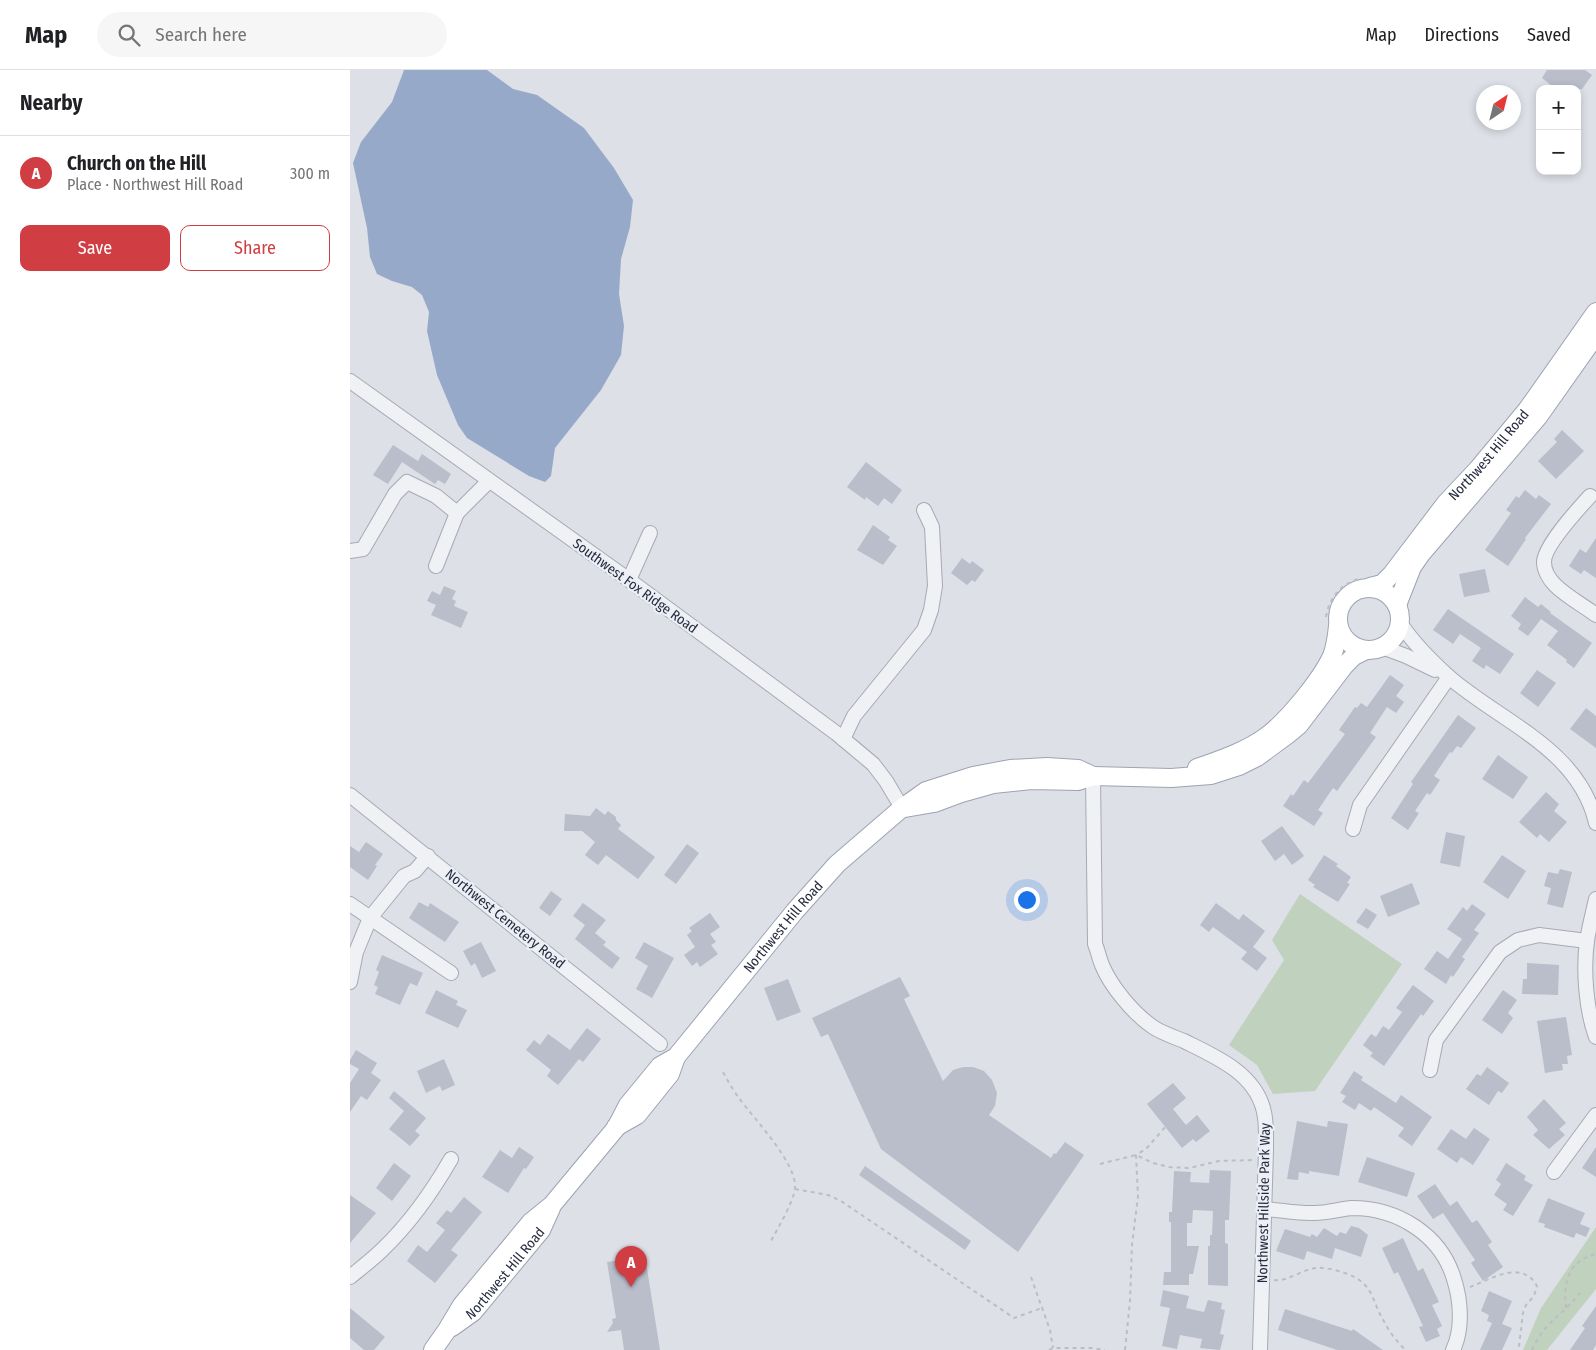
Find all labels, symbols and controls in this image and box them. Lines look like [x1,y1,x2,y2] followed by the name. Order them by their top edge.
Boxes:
[97,12,447,57] search box
[25,21,67,49] text: Map
[115,21,143,49] icon: search
[155,23,247,46] text: Search here
[1365,24,1397,46] text: Map
[1425,24,1499,46] text: Directions
[1527,24,1571,46] text: Saved
[1476,85,1521,130] north arrow
[1536,85,1581,175] map controls
[1536,85,1581,130] button: +
[20,90,82,116] text: Nearby
[1536,130,1581,175] button: −
[67,152,206,175] text: Church on the Hill
[32,164,40,183] text: A
[290,164,330,183] text: 300 m
[67,175,243,194] text: Place · Northwest Hill Road
[20,225,170,271] button: Save
[180,225,330,271] button: Share
[1445,406,1532,504] street label: Northwest Hill Road
[569,535,701,637] street label: Southwest Fox Ridge Road
[442,866,568,972] street label: Northwest Cemetery Road
[740,877,826,976] street label: Northwest Hill Road
[1014,887,1040,913] your location
[1254,1122,1274,1283] street label: Northwest Hillside Park Way
[462,1224,548,1323] street label: Northwest Hill Road
[615,1246,647,1287] pin: A

